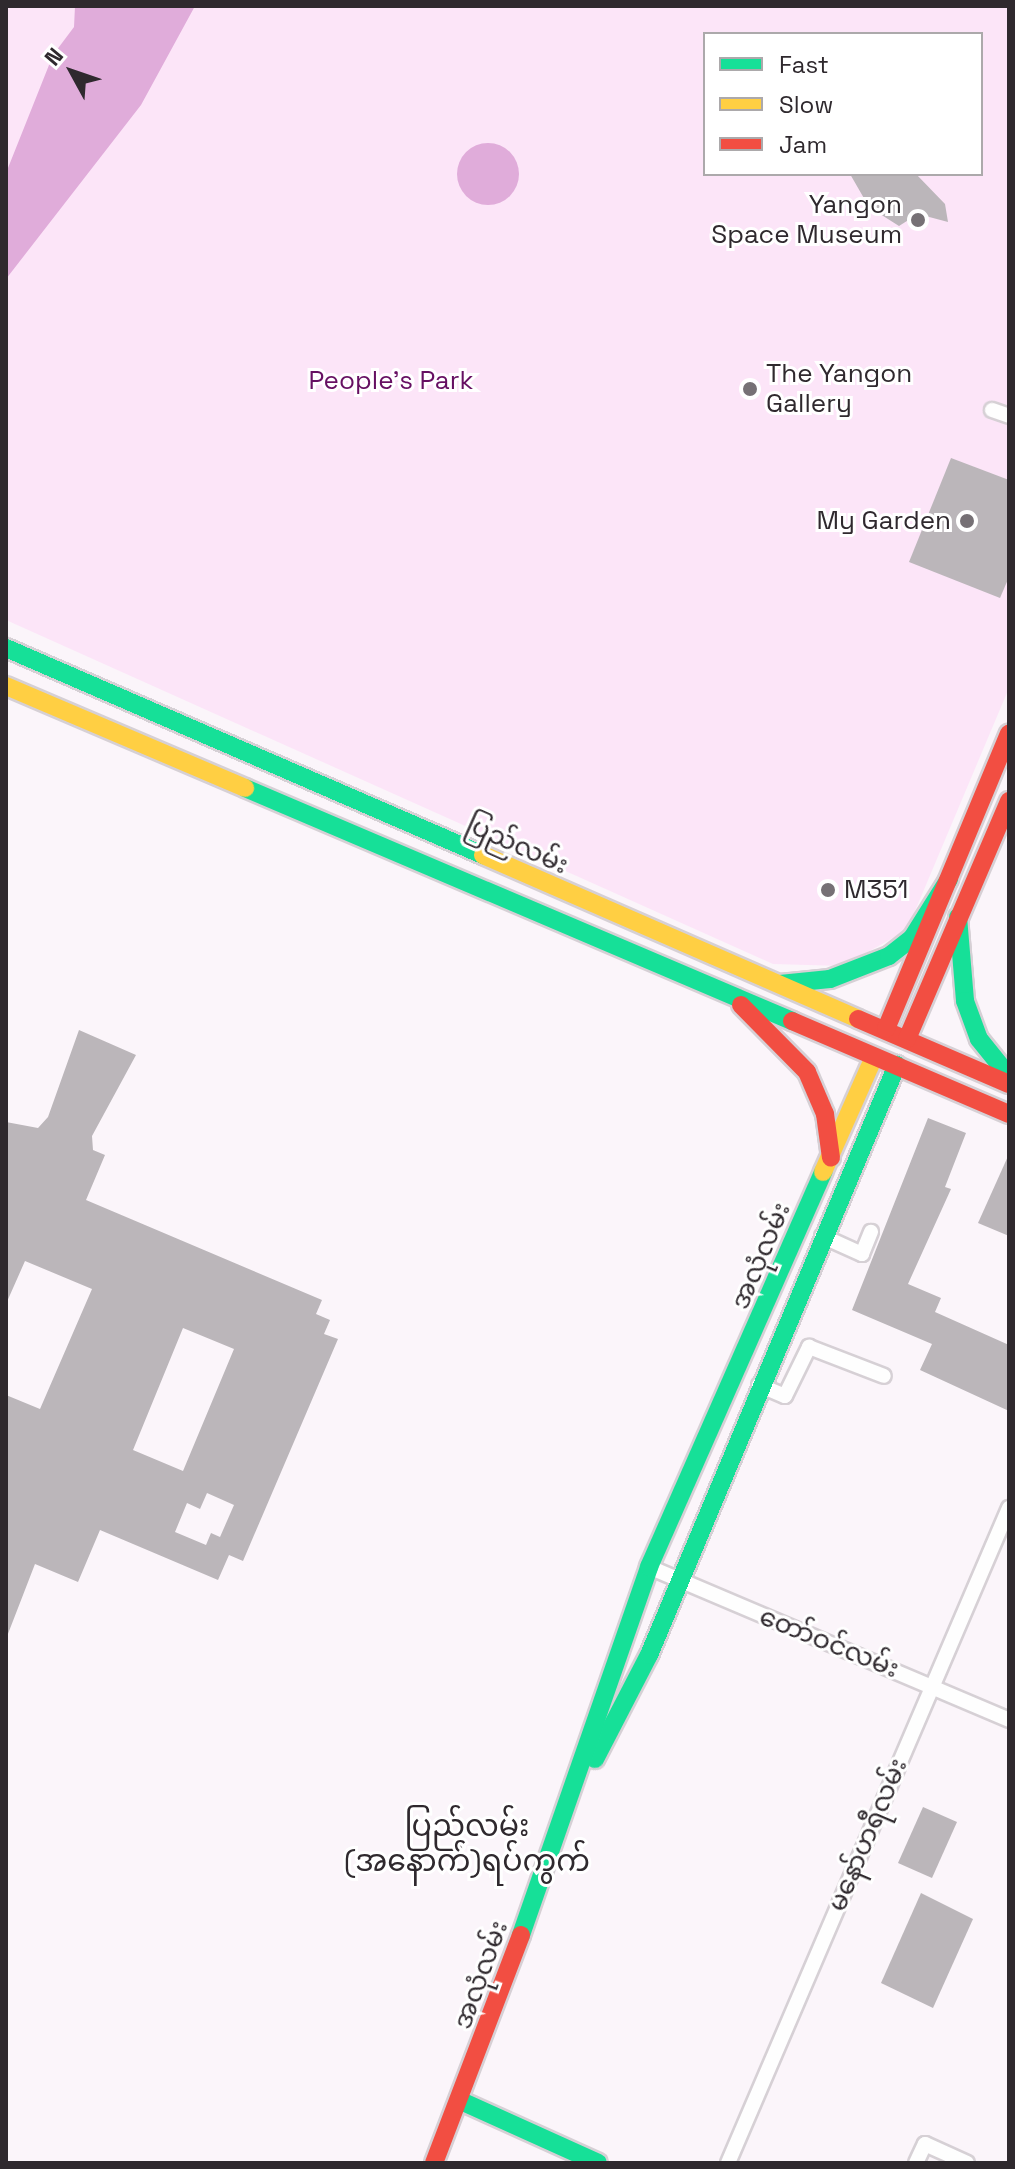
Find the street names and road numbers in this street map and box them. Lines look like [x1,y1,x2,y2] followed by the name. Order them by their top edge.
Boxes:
[461,809,573,881] street label: ပြည်လမ်း
[725,1198,797,1314] street label: အလုံလမ်း
[755,1601,903,1685] street label: တော်ဝင်လမ်း
[822,1754,914,1916] street label: မနော်ဟရီလမ်း
[447,1917,515,2033] street label: အလုံလမ်း

